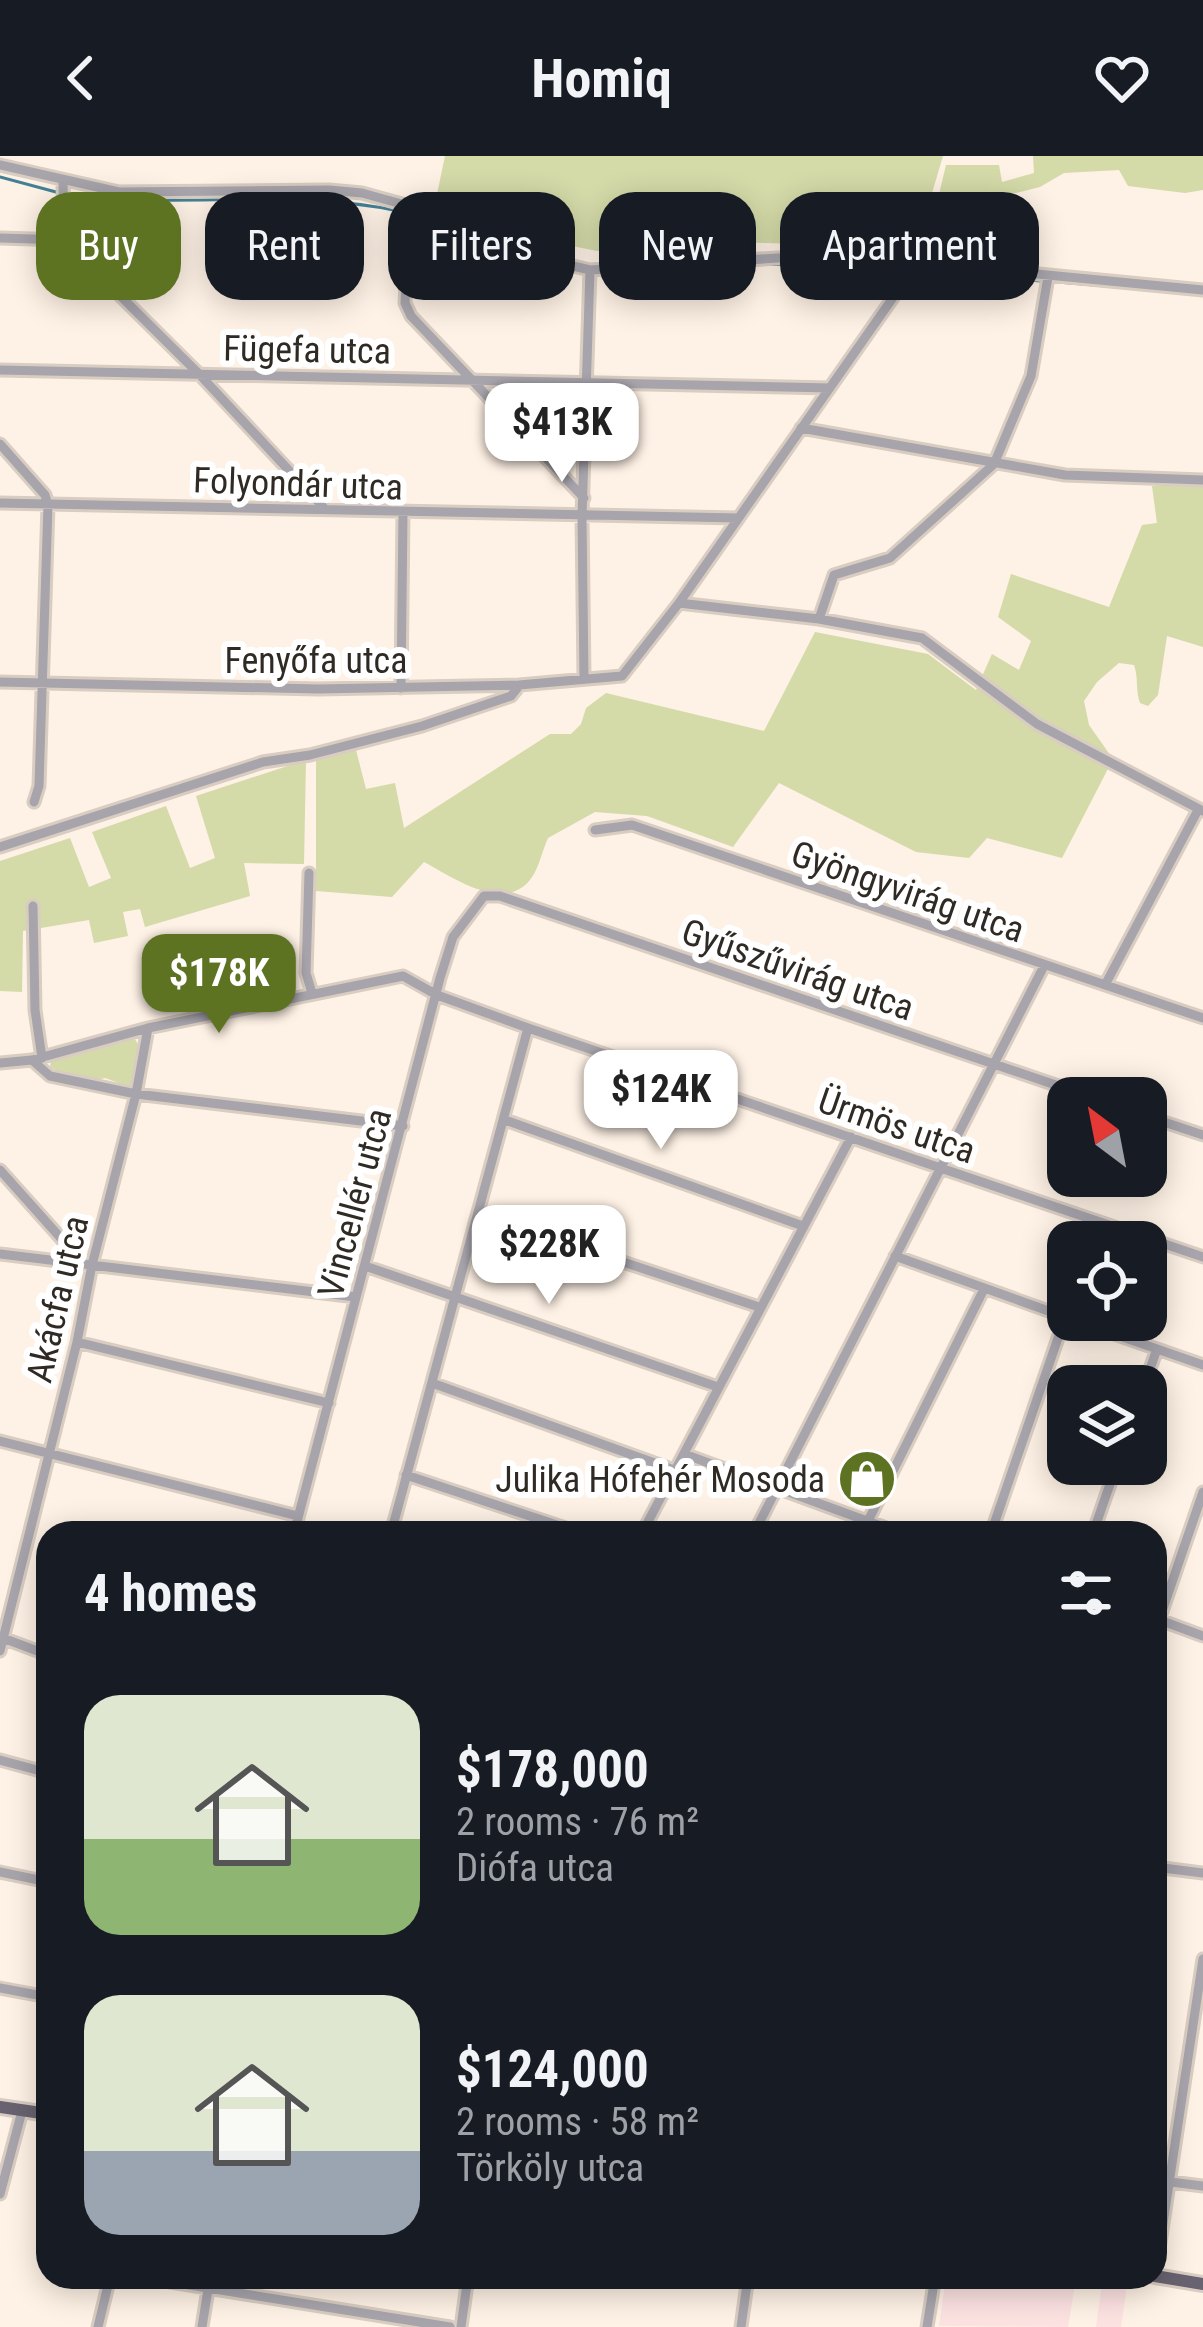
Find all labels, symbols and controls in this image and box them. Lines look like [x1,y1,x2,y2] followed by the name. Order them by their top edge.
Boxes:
[48,45,114,111] icon: back
[1089,45,1155,111] icon: heart
[531,47,672,110] text: Homiq
[36,192,181,300] chip: Buy
[205,192,364,300] chip: Rent
[388,192,575,300] chip: Filters
[599,192,756,300] chip: New
[780,192,1039,300] chip: Apartment
[223,328,391,372] street label: Fügefa utca
[478,383,646,485] pin: $413K
[512,399,612,445] text: $413K
[192,459,404,509] street label: Folyondár utca
[225,640,407,682] street label: Fenyőfa utca
[786,832,1030,951] street label: Gyöngyvirág utca
[676,911,919,1029] street label: Gyűszűvirág utca
[135,934,303,1036] pin: $178K
[169,950,269,996] text: $178K
[577,1050,745,1152] pin: $124K
[611,1066,711,1112] text: $124K
[1047,1077,1167,1197] north arrow
[1047,1077,1167,1485] map controls
[813,1080,981,1172] street label: Ürmös utca
[310,1104,400,1302] street label: Vincellér utca
[465,1205,633,1307] pin: $228K
[18,1212,98,1387] street label: Akácfa utca
[499,1221,599,1267] text: $228K
[1047,1221,1167,1341] button: locate
[1047,1365,1167,1485] button: layers
[836,1448,898,1510] shop icon: Julika Hófehér Mosoda
[495,1459,825,1501] place label: Julika Hófehér Mosoda
[1053,1560,1119,1626] icon: filters
[84,1564,257,1623] text: 4 homes
[456,1740,649,1799] text: $178,000
[180,1743,324,1887] icon: home
[456,1799,699,1845] text: 2 rooms · 76 m²
[456,1845,614,1891] text: Diófa utca
[456,2040,649,2099] text: $124,000
[180,2043,324,2187] icon: home
[456,2099,699,2145] text: 2 rooms · 58 m²
[456,2145,644,2191] text: Törköly utca

